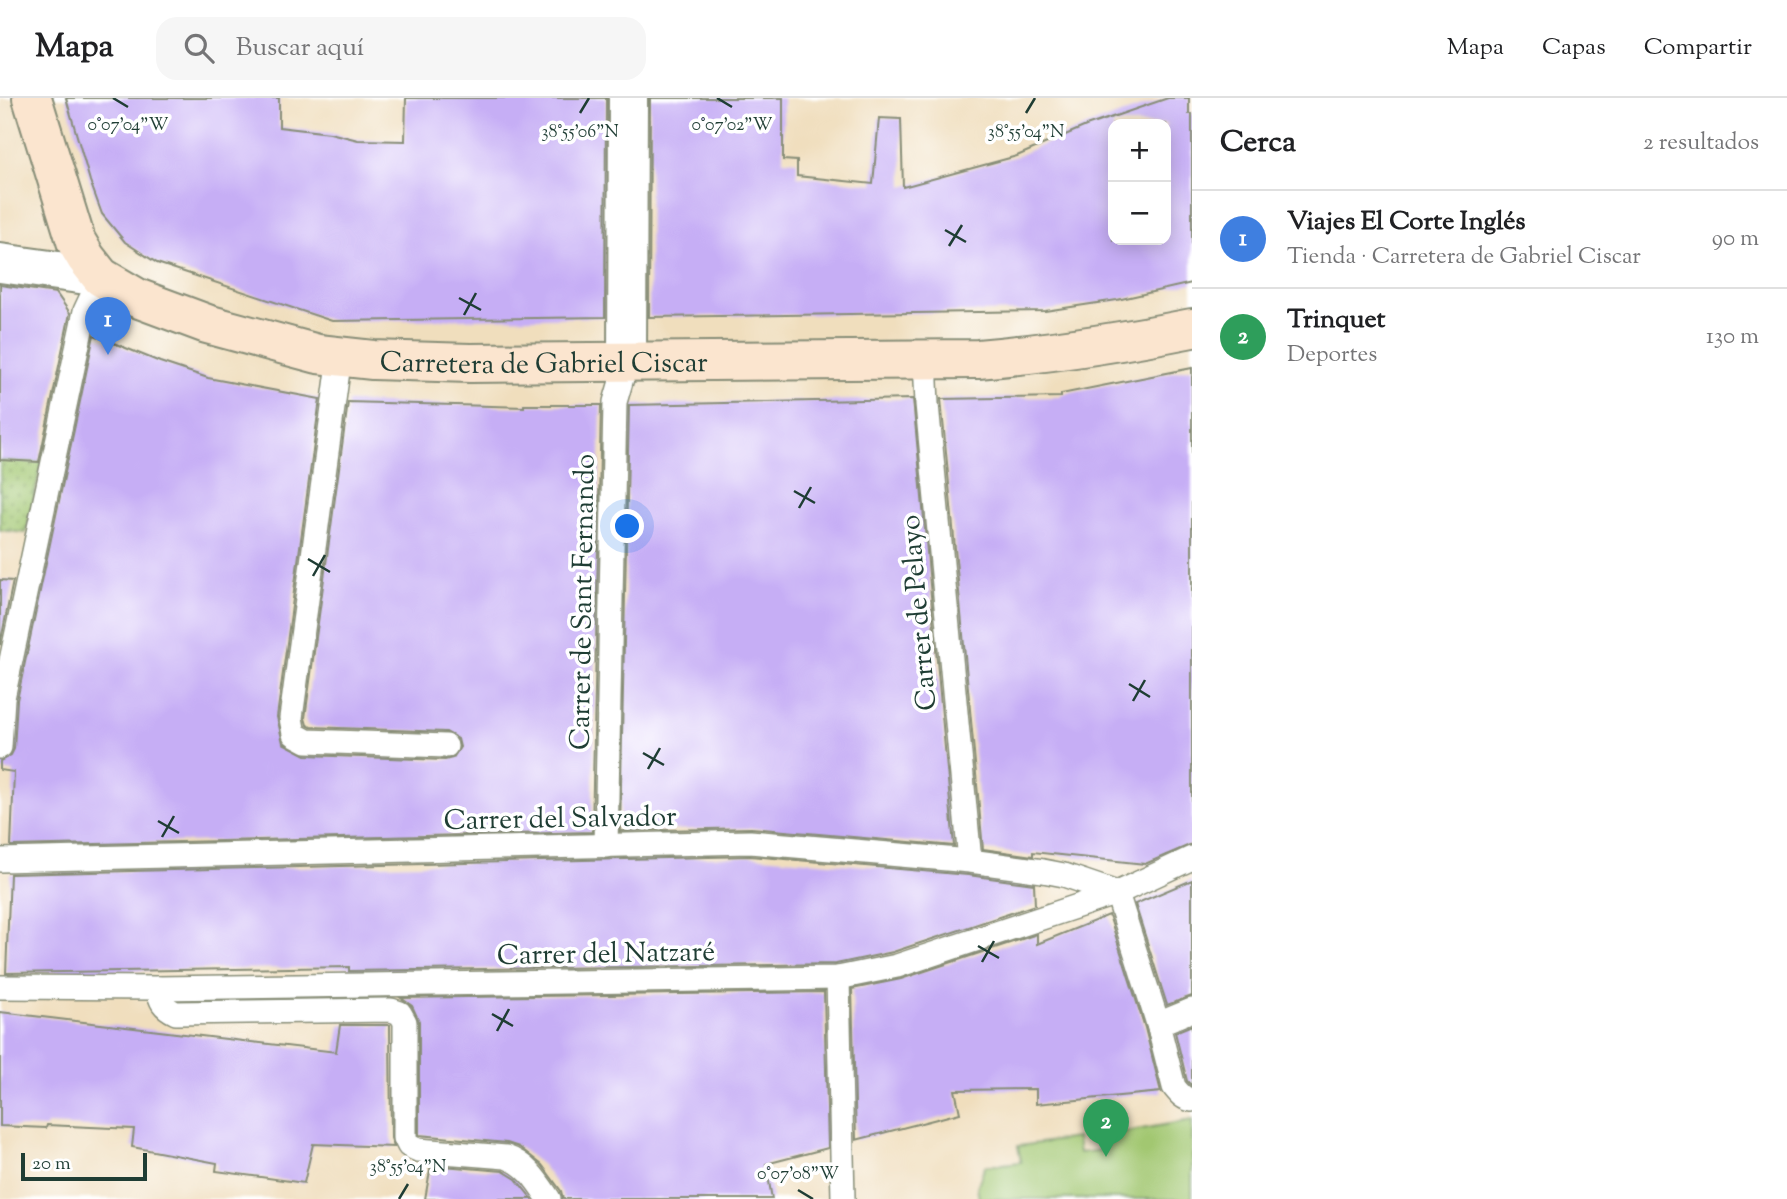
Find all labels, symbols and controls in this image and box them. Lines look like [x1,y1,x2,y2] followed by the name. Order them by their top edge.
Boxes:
[156,17,646,80] search box
[35,24,114,72] text: Mapa
[180,29,218,67] icon: search
[236,30,364,67] text: Buscar aquí
[1447,31,1504,65] text: Mapa
[1542,31,1606,65] text: Capas
[1644,31,1752,65] text: Compartir
[88,113,169,139] text: 0°07'04"W
[692,113,772,139] text: 0°07'02"W
[1108,119,1171,245] map controls
[1108,119,1171,182] button: +
[541,120,619,146] text: 38°55'06"N
[988,120,1064,146] text: 38°55'04"N
[1220,122,1296,165] text: Cerca
[1643,127,1759,160] text: 2 resultados
[1108,182,1171,245] button: −
[1287,204,1526,241] text: Viajes El Corte Inglés
[1239,223,1247,256] text: 1
[1712,223,1759,256] text: 90 m
[1287,241,1641,274] text: Tienda · Carretera de Gabriel Ciscar
[85,297,131,355] pin: 1
[1287,302,1385,339] text: Trinquet
[1238,321,1248,354] text: 2
[1706,321,1759,354] text: 130 m
[1287,339,1377,372] text: Deportes
[379,343,708,386] street label: Carretera de Gabriel Ciscar
[561,454,607,751] street label: Carrer de Sant Fernando
[610,509,644,543] your location
[892,513,948,712] street label: Carrer de Pelayo
[443,798,677,842] street label: Carrer del Salvador
[496,933,716,977] street label: Carrer del Natzaré
[1083,1099,1129,1157] pin: 2
[21,1150,147,1182] scale bar
[32,1151,71,1178] text: 20 m
[370,1155,446,1181] text: 38°55'04"N
[757,1162,839,1188] text: 0°07'08"W

